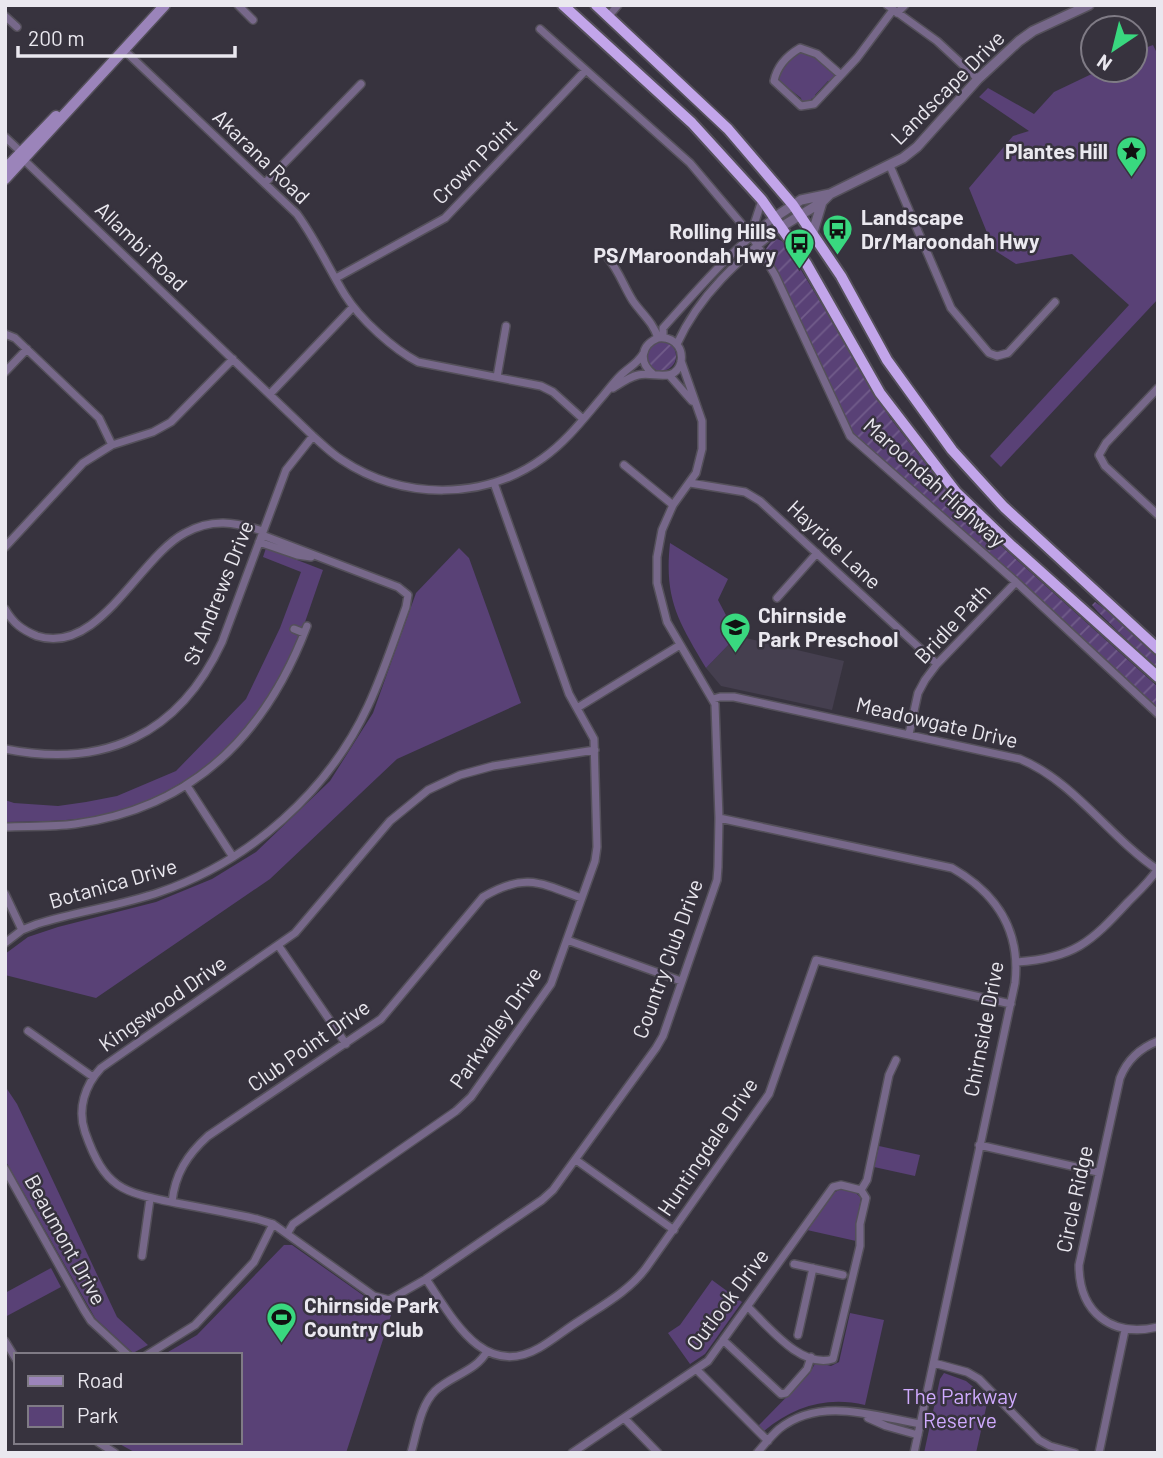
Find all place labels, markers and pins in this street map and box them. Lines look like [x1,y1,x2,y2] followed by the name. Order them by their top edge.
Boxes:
[1114,135,1148,179] place icon: Plantes Hill
[1005,138,1108,163] place label: Plantes Hill
[861,204,1040,253] place label: Landscape Dr/Maroondah Hwy
[821,213,855,257] bus stop icon: Landscape Dr/Maroondah Hwy
[593,218,776,267] place label: Rolling Hills PS/Maroondah Hwy
[782,227,816,271] bus stop icon: Rolling Hills PS/Maroondah Hwy
[758,602,898,651] place label: Chirnside Park Preschool
[718,611,752,655] school or university icon: Chirnside Park Preschool
[304,1292,439,1341] place label: Chirnside Park Country Club
[264,1301,298,1345] sports icon: Chirnside Park Country Club

